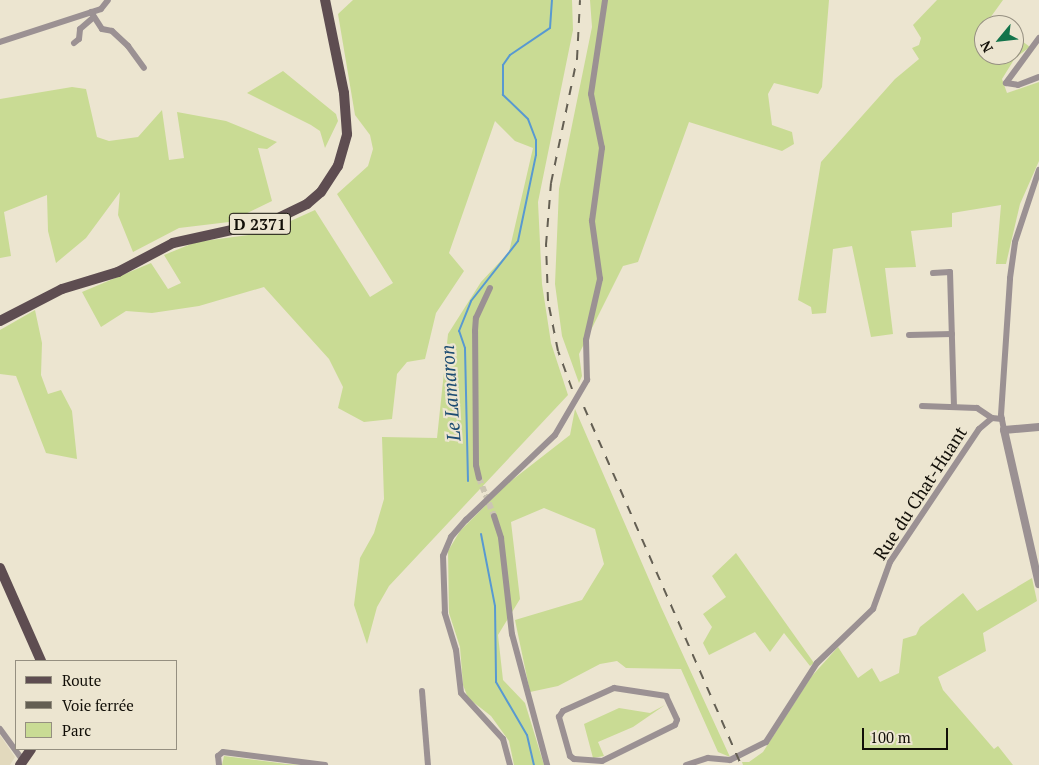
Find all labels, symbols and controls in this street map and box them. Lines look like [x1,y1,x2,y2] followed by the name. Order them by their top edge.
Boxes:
[974,15,1024,65] north arrow
[975,38,997,56] text: N
[229,210,291,238] road number: D 2371
[435,344,465,442] water label: Le Lamaron
[869,422,971,564] street label: Rue du Chat-Huant
[15,660,178,750] legend
[62,670,101,690] text: Route
[62,695,134,715] text: Voie ferrée
[864,718,950,750] scale bar
[62,720,91,740] text: Parc
[870,727,911,747] text: 100 m

